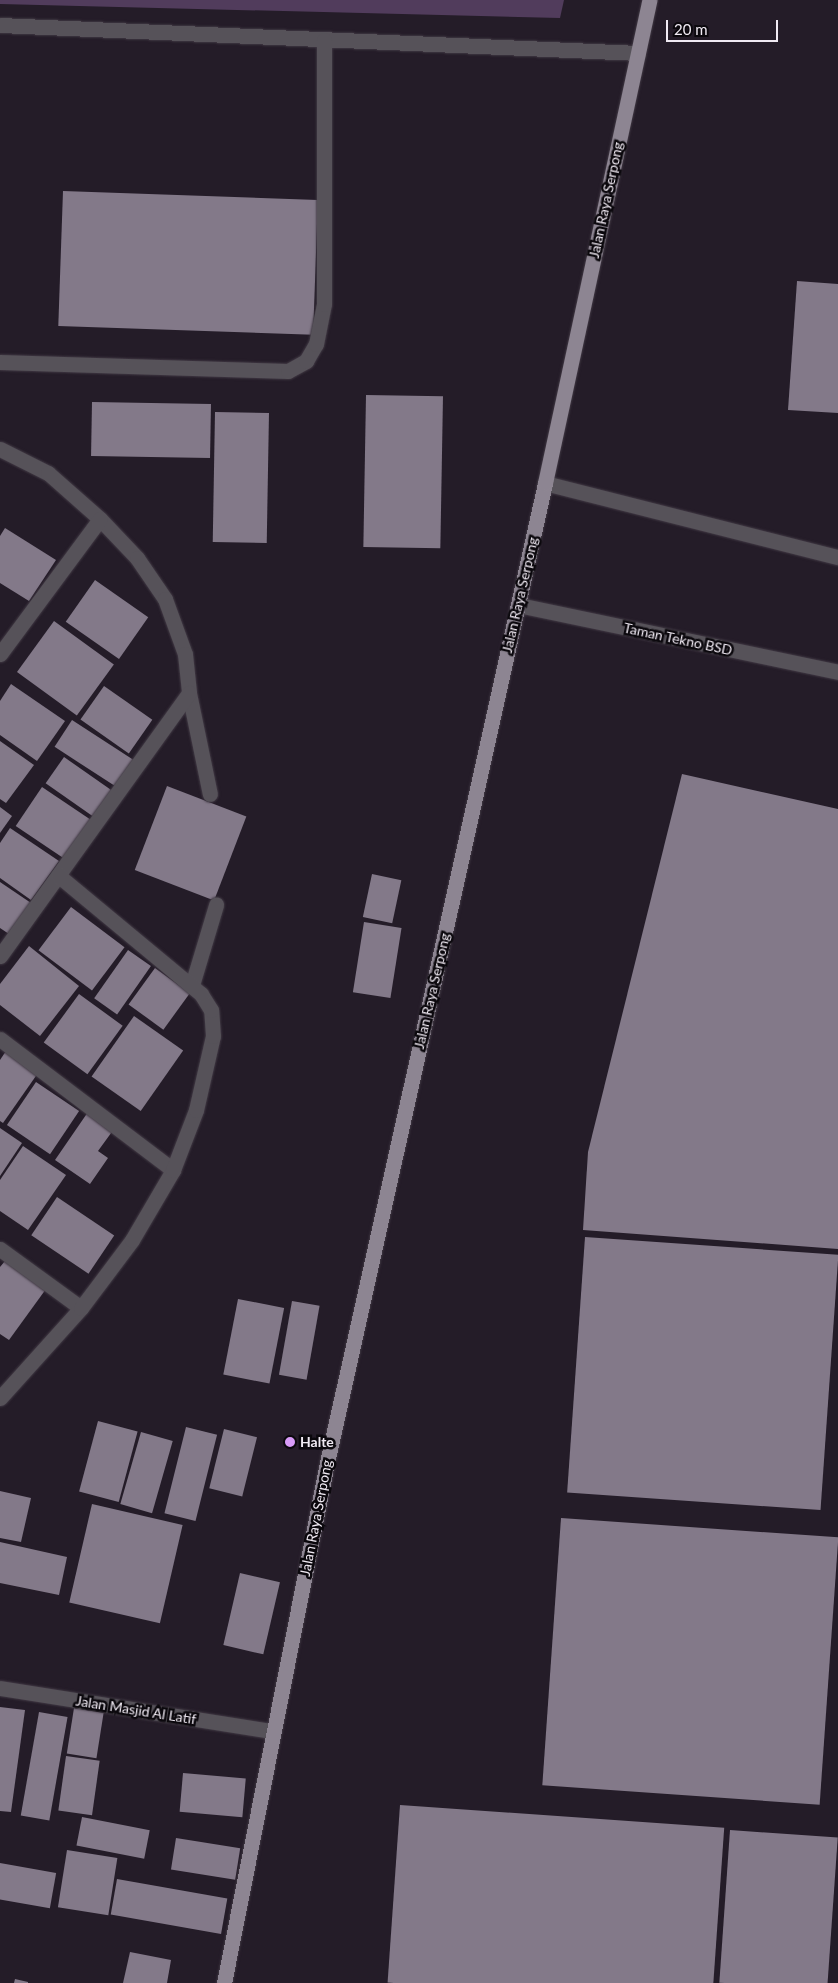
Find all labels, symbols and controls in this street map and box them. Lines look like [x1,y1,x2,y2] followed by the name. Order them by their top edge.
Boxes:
[668,10,780,42] scale bar
[674,20,708,38] text: 20 m
[585,140,627,260] street label: Jalan Raya Serpong
[499,536,541,654] street label: Jalan Raya Serpong
[622,619,734,659] street label: Taman Tekno BSD
[411,932,453,1050] street label: Jalan Raya Serpong
[300,1434,334,1450] place label: Halte
[284,1436,296,1448] marker: Halte
[296,1458,336,1578] street label: Jalan Raya Serpong
[74,1692,198,1728] street label: Jalan Masjid Al Latif

